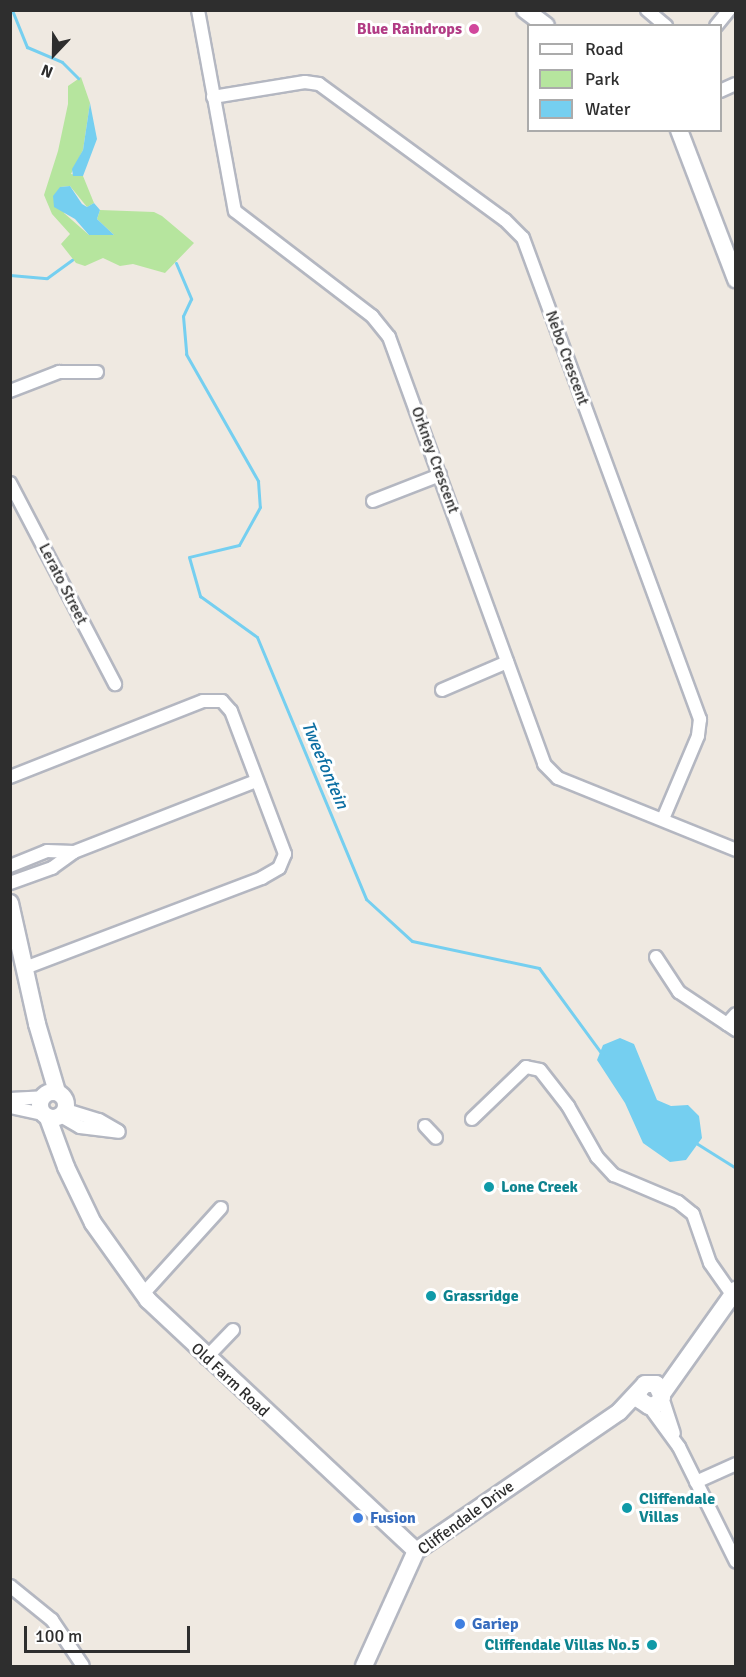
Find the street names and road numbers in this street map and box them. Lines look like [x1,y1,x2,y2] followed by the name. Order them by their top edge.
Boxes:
[541,308,593,408] street label: Nebo Crescent
[407,404,463,516] street label: Orkney Crescent
[34,540,92,628] street label: Lerato Street
[187,1339,273,1421] street label: Old Farm Road
[414,1477,518,1559] street label: Cliffendale Drive

